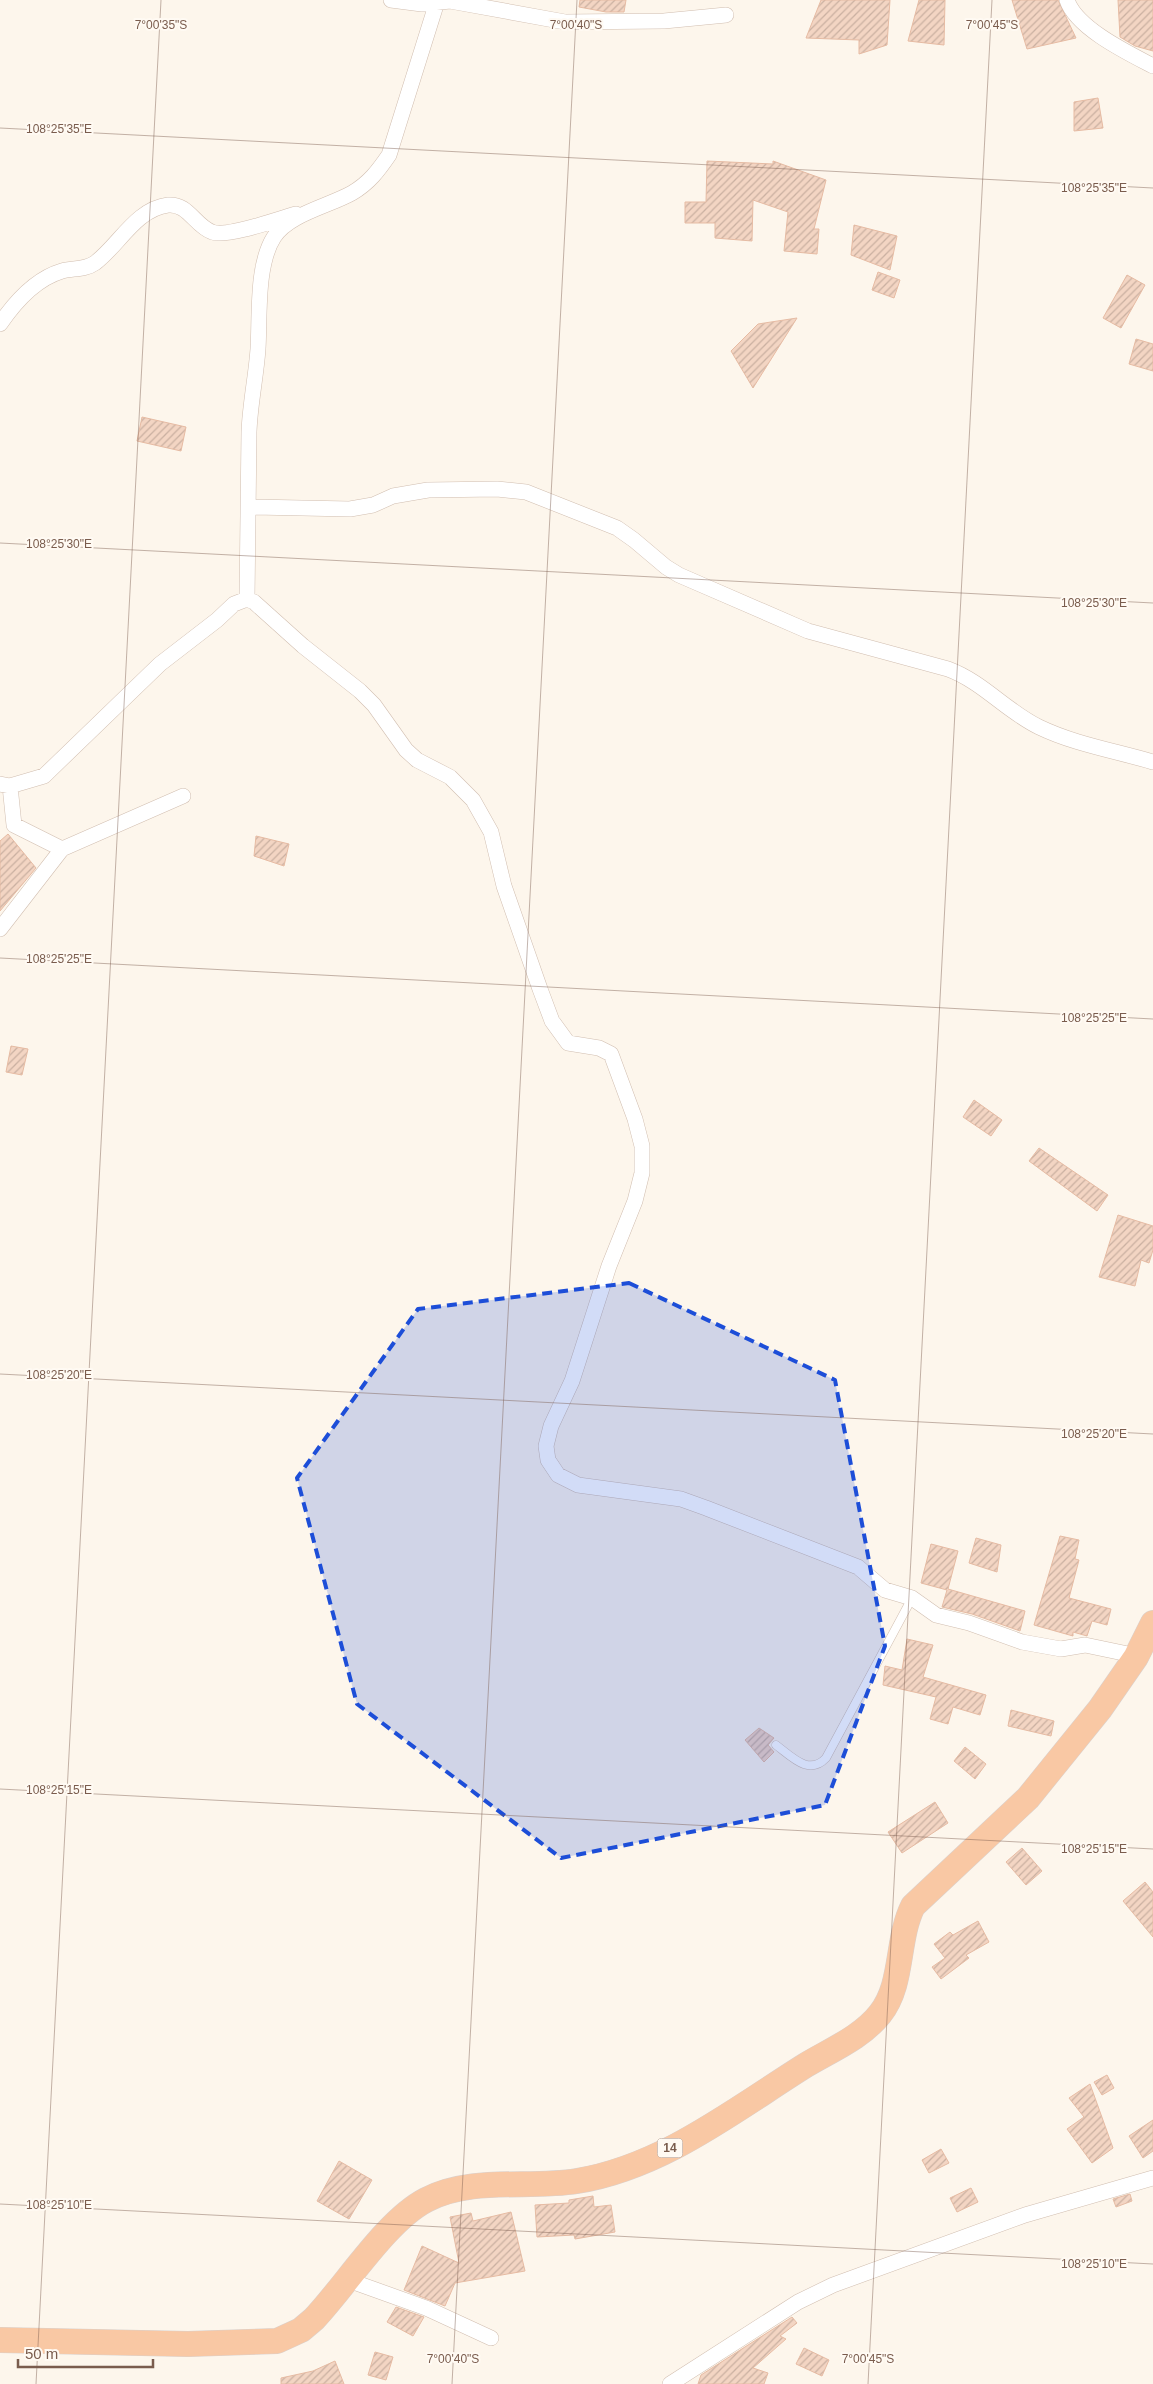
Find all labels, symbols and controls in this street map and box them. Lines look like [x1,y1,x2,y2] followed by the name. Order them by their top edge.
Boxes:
[135,18,187,32] text: 7°00'35"S
[550,18,602,32] text: 7°00'40"S
[966,18,1018,32] text: 7°00'45"S
[26,122,92,136] text: 108°25'35"E
[1061,181,1127,195] text: 108°25'35"E
[26,537,92,551] text: 108°25'30"E
[1061,596,1127,610] text: 108°25'30"E
[26,952,92,966] text: 108°25'25"E
[1061,1011,1127,1025] text: 108°25'25"E
[26,1368,92,1382] text: 108°25'20"E
[1061,1427,1127,1441] text: 108°25'20"E
[26,1783,92,1797] text: 108°25'15"E
[1061,1842,1127,1856] text: 108°25'15"E
[658,2138,682,2158] road number: 14
[26,2198,92,2212] text: 108°25'10"E
[1061,2257,1127,2271] text: 108°25'10"E
[18,2336,152,2368] scale bar
[25,2345,58,2362] text: 50 m
[427,2352,479,2366] text: 7°00'40"S
[842,2352,894,2366] text: 7°00'45"S

